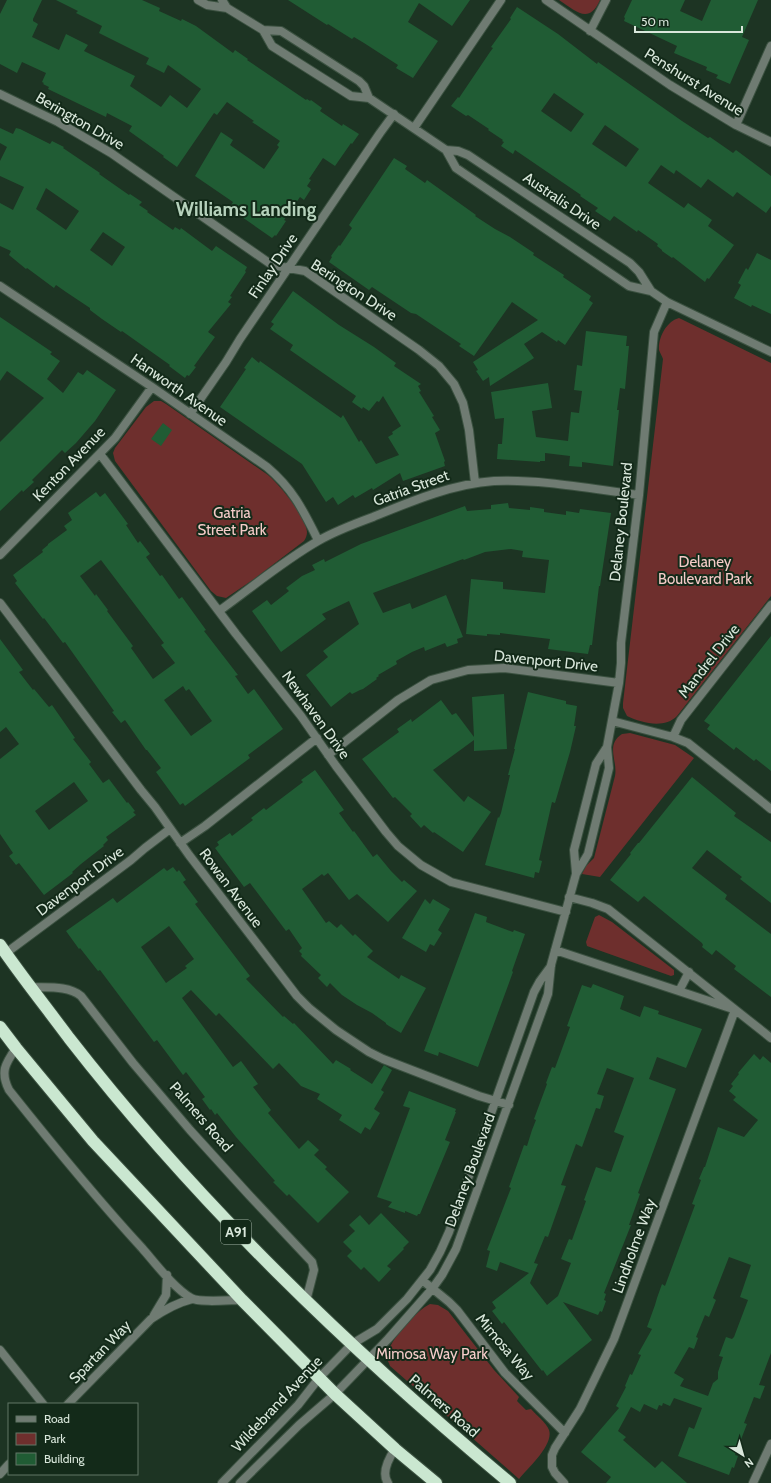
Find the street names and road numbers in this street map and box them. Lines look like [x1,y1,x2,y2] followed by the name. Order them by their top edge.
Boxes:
[641,44,747,120] street label: Penshurst Avenue
[33,88,128,154] street label: Berington Drive
[520,168,605,234] street label: Australis Drive
[245,230,301,302] street label: Finlay Drive
[308,255,401,325] street label: Berington Drive
[127,350,231,430] street label: Hanworth Avenue
[29,423,109,505] street label: Kenton Avenue
[606,462,636,582] street label: Delaney Boulevard
[371,466,451,510] street label: Gatria Street
[675,620,744,702] street label: Mandrel Drive
[493,647,599,675] street label: Davenport Drive
[278,668,354,763] street label: Newhaven Drive
[33,842,127,920] street label: Davenport Drive
[195,845,267,931] street label: Rowan Avenue
[166,1078,236,1156] street label: Palmers Road
[441,1111,499,1229] street label: Delaney Boulevard
[609,1196,660,1296] street label: Lindholme Way
[221,1220,251,1244] road number: A91
[472,1310,538,1384] street label: Mimosa Way
[65,1316,135,1387] street label: Spartan Way
[228,1352,326,1456] street label: Wildebrand Avenue
[405,1371,483,1441] street label: Palmers Road

